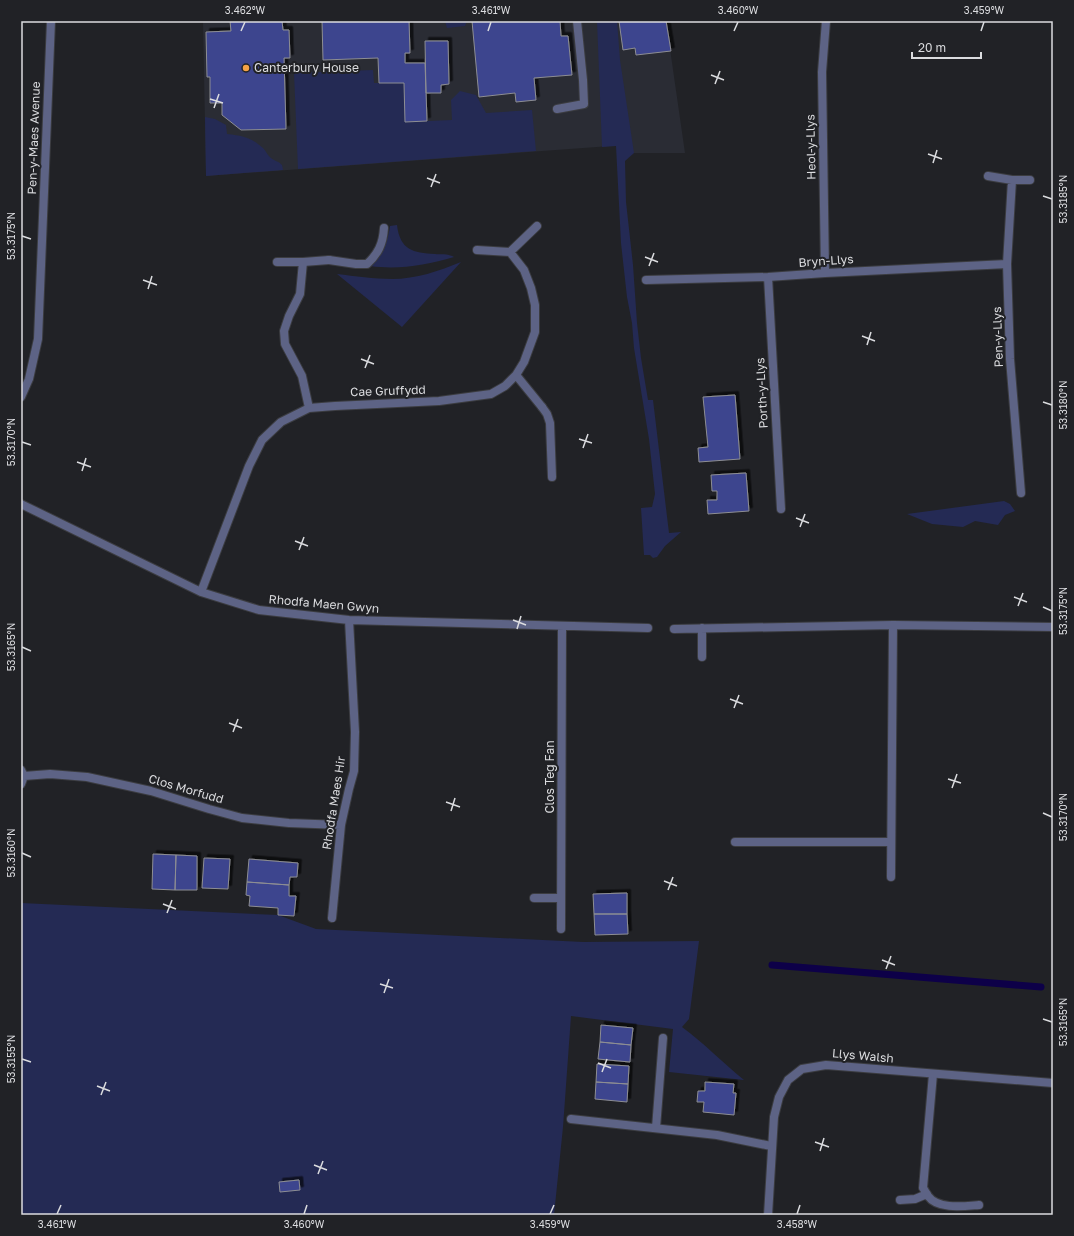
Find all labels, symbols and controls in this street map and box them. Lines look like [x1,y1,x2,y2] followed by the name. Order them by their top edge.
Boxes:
[225,4,266,16] text: 3.462°W
[472,4,511,16] text: 3.461°W
[718,4,759,16] text: 3.460°W
[964,4,1005,16] text: 3.459°W
[912,34,981,60] scale bar
[918,40,946,55] text: 20 m
[254,60,359,75] place label: Canterbury House
[241,63,251,73] marker: Canterbury House
[24,81,43,195] street label: Pen-y-Maes Avenue
[802,114,819,180] street label: Heol-y-Llys
[1057,175,1069,223] text: 53.3185°N
[5,212,17,260] text: 53.3175°N
[798,251,854,270] street label: Bryn-Llys
[989,306,1006,368] street label: Pen-y-Llys
[752,357,771,429] street label: Porth-y-Llys
[1057,380,1069,430] text: 53.3180°N
[350,382,426,399] street label: Cae Gruffydd
[5,418,17,466] text: 53.3170°N
[1057,587,1069,635] text: 53.3175°N
[268,591,380,616] street label: Rhodfa Maen Gwyn
[5,623,17,671] text: 53.3165°N
[542,740,557,814] street label: Clos Teg Fan
[319,755,348,851] street label: Rhodfa Maes Hir
[147,771,225,806] street label: Clos Morfudd
[1057,793,1069,841] text: 53.3170°N
[5,828,17,878] text: 53.3160°N
[1057,998,1069,1046] text: 53.3165°N
[5,1035,17,1083] text: 53.3155°N
[832,1045,894,1066] street label: Llys Walsh
[38,1218,77,1230] text: 3.461°W
[284,1218,325,1230] text: 3.460°W
[530,1218,571,1230] text: 3.459°W
[777,1218,818,1230] text: 3.458°W

